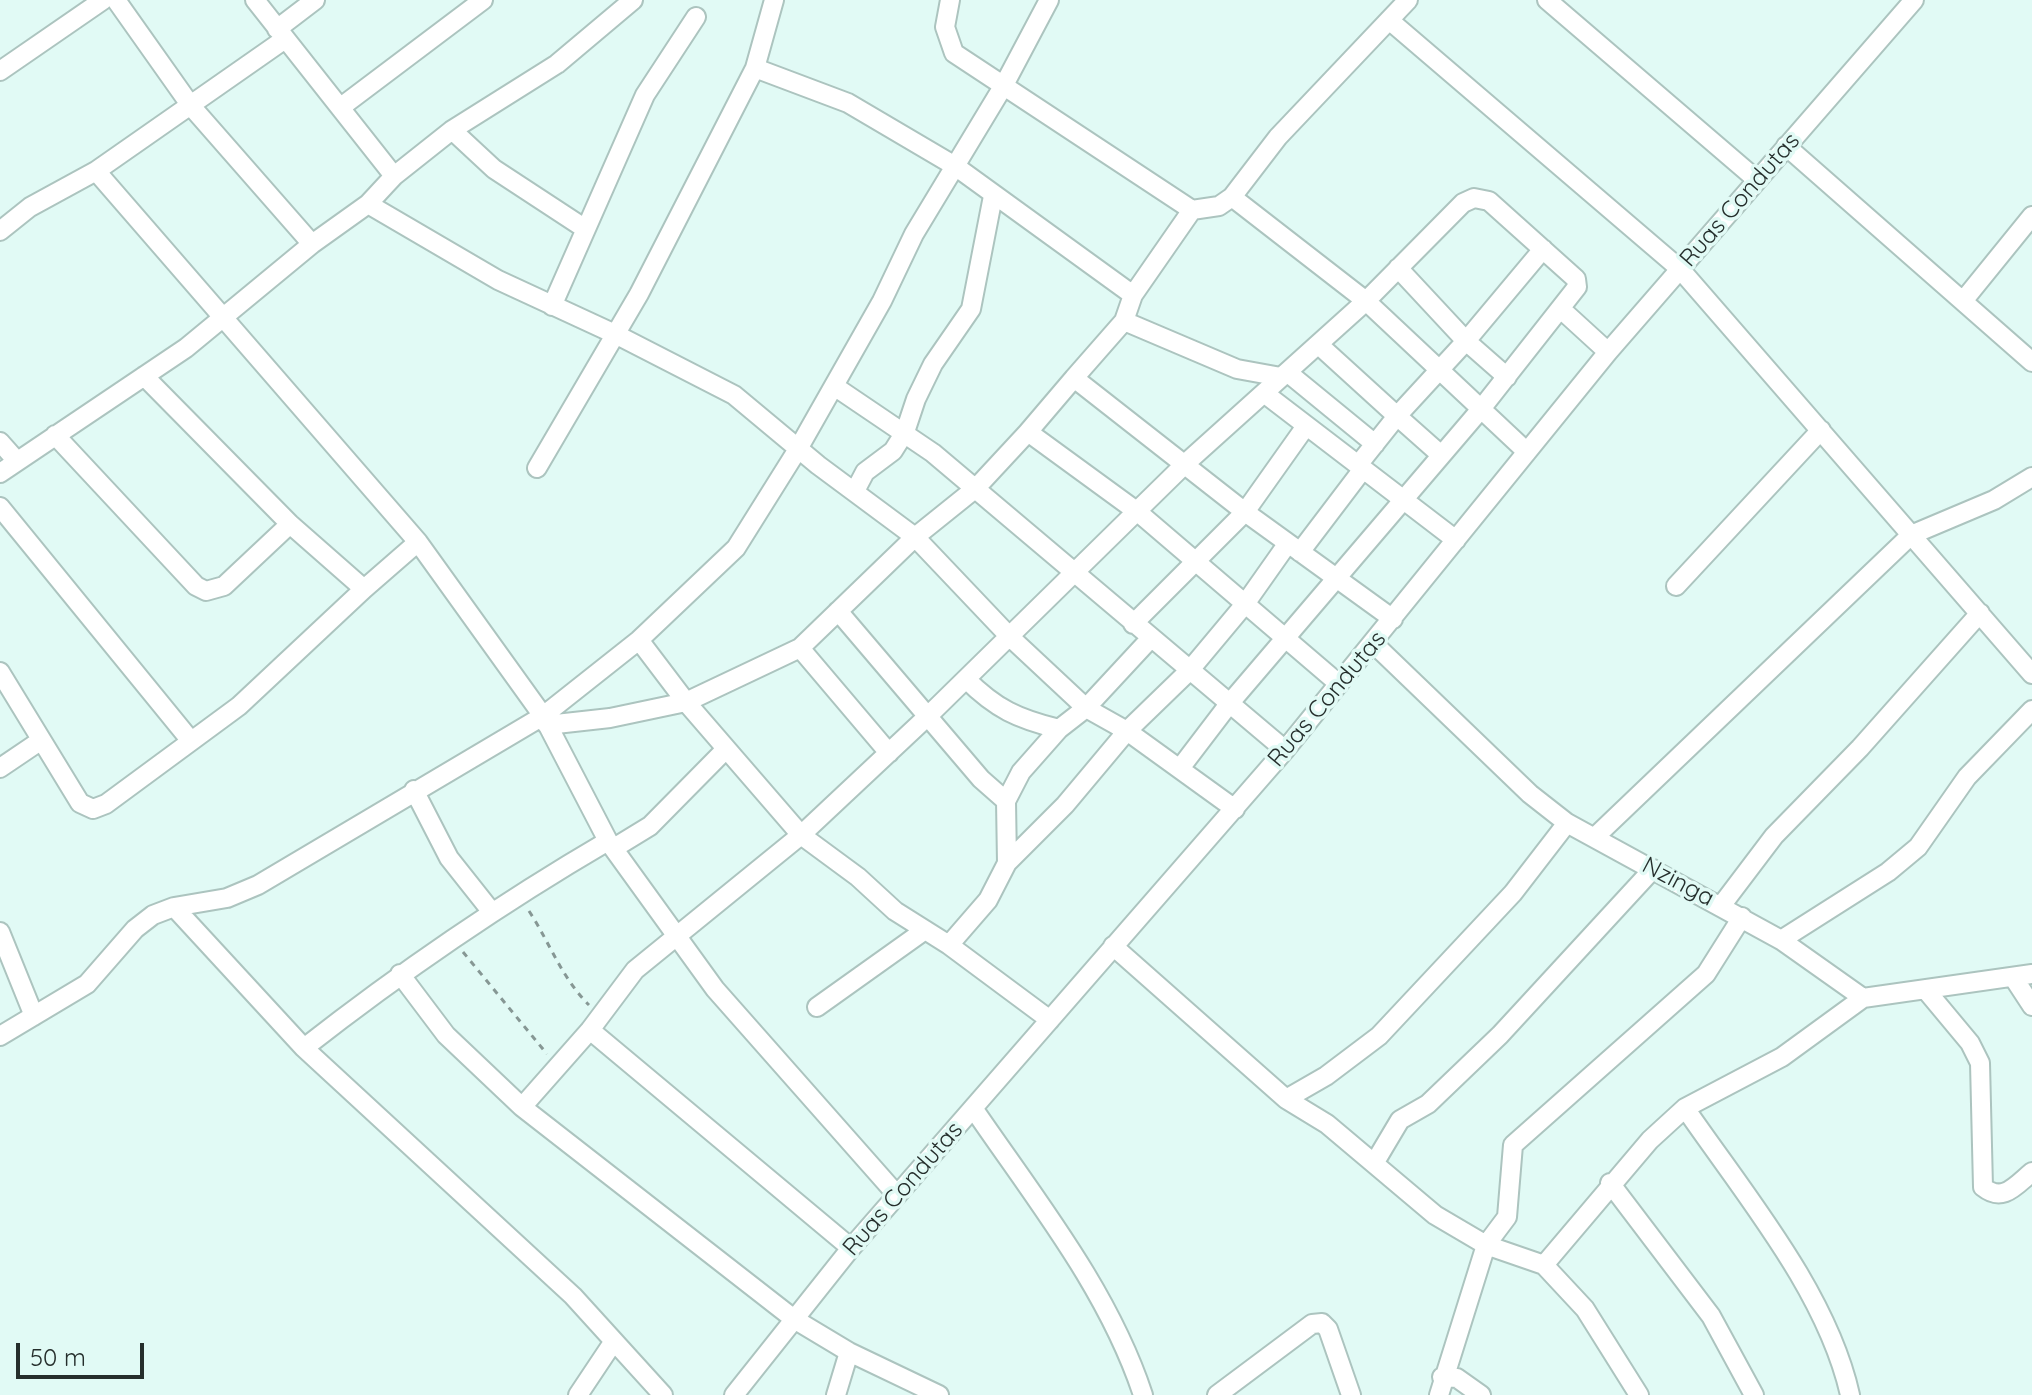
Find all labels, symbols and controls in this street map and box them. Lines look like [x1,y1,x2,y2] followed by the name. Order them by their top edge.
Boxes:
[1674,127,1806,273] street label: Ruas Condutas
[1262,625,1392,773] street label: Ruas Condutas
[1637,851,1719,913] street label: Nzinga
[837,1116,969,1262] street label: Ruas Condutas
[20,1327,148,1377] scale bar
[30,1342,86,1372] text: 50 m

